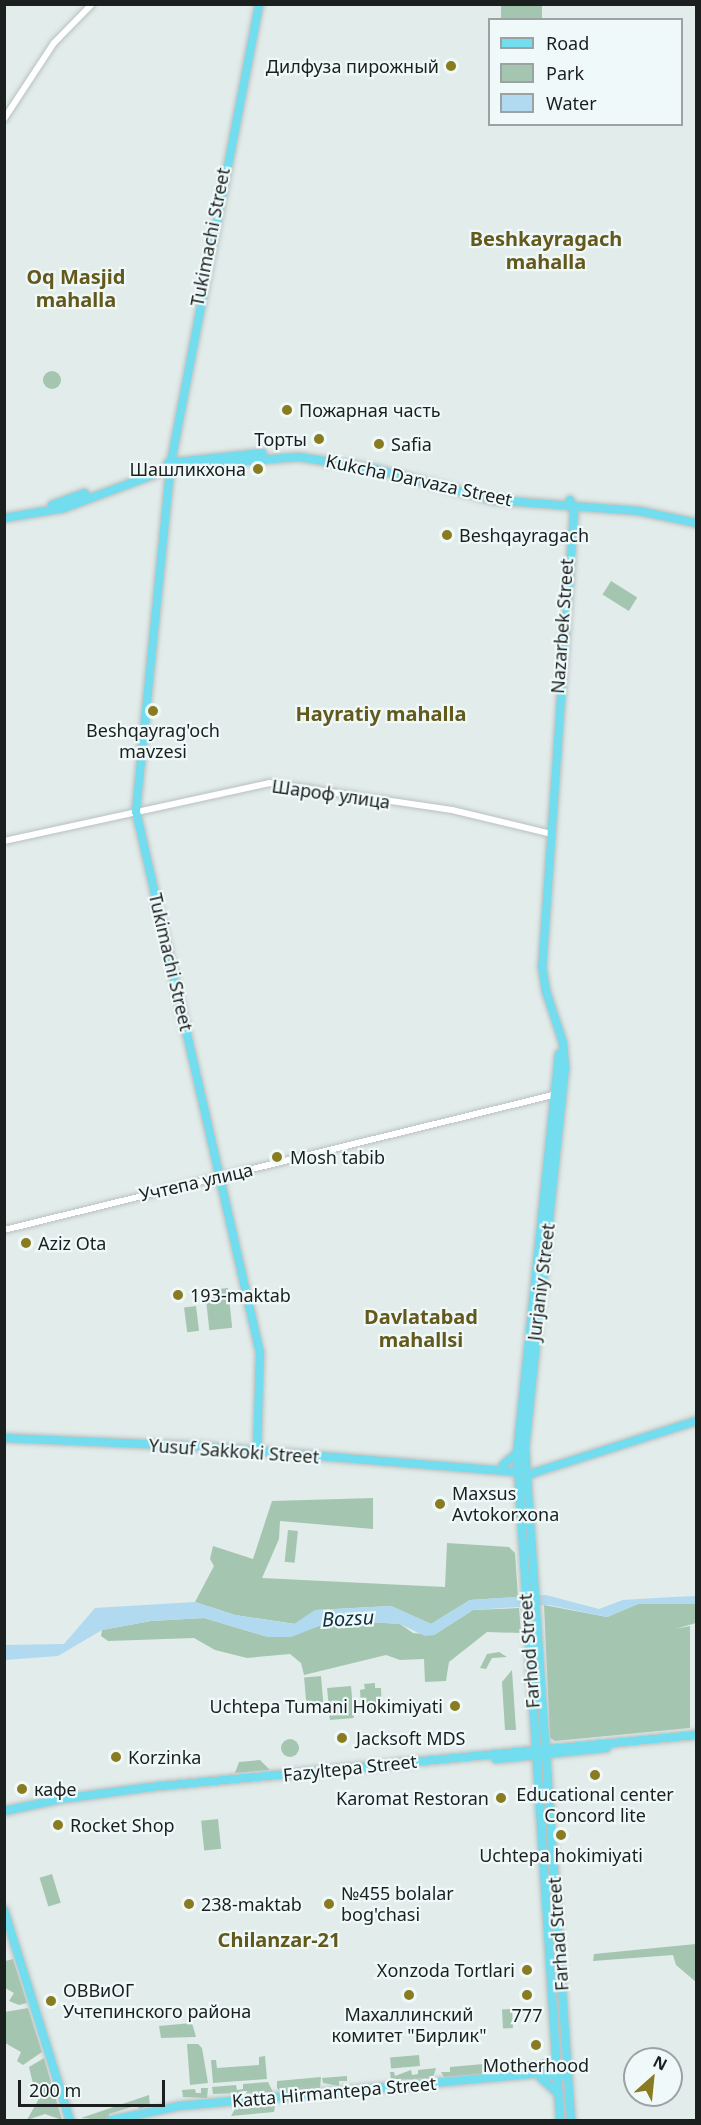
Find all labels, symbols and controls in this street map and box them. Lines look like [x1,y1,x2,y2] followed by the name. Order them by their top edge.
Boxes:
[488,18,683,126] legend
[546,31,589,55] text: Road
[266,55,439,77] place label: Дилфуза пирожный
[444,59,458,73] marker: Дилфуза пирожный
[546,61,584,85] text: Park
[546,91,597,115] text: Water
[186,166,234,308] street label: Tukimachi Street
[470,227,622,274] district label: Beshkayragach mahalla
[27,264,125,311] district label: Оq Masjid mahalla
[299,399,441,421] place label: Пожарная часть
[280,403,294,417] marker: Пожарная часть
[254,428,307,450] place label: Торты
[312,432,326,446] marker: Торты
[391,433,432,455] place label: Safia
[372,437,386,451] marker: Safia
[324,450,514,510] street label: Kukcha Darvaza Street
[129,458,246,480] place label: Шашликхона
[251,462,265,476] marker: Шашликхона
[459,524,589,546] place label: Beshqayragach
[440,528,454,542] marker: Beshqayragach
[546,558,578,694] street label: Nazarbek Street
[296,701,466,725] district label: Hayratiy mahalla
[146,704,160,718] marker: Beshqayrag'och mavzesi
[86,720,220,762] place label: Beshqayrag'och mavzesi
[270,775,392,813] street label: Шароф улица
[145,891,197,1033] street label: Tukimachi Street
[290,1146,385,1168] place label: Mosh tabib
[268,1148,286,1166] marker: Mosh tabib
[137,1158,255,1206] street label: Учтепа улица
[523,1222,559,1342] street label: Jurjaniy Street
[38,1232,106,1254] place label: Aziz Ota
[19,1236,33,1250] marker: Aziz Ota
[190,1284,291,1306] place label: 193-maktab
[171,1288,185,1302] marker: 193-maktab
[364,1304,478,1351] district label: Davlatabad mahallsi
[148,1434,320,1468] street label: Yusuf Sakkoki Street
[452,1483,559,1526] place label: Maxsus Avtokorxona
[433,1497,447,1511] marker: Maxsus Avtokorxona
[514,1593,544,1709] street label: Farhod Street
[321,1605,375,1631] water label: Bozsu
[210,1695,443,1717] place label: Uchtepa Tumani Hokimiyati
[448,1699,462,1713] marker: Uchtepa Tumani Hokimiyati
[356,1727,465,1749] place label: Jacksoft MDS
[333,1729,351,1747] marker: Jacksoft MDS
[128,1746,201,1768] place label: Korzinka
[109,1750,123,1764] marker: Korzinka
[282,1750,418,1786] street label: Fazyltepa Street
[588,1768,602,1782] marker: Educational center Concord lite
[34,1778,76,1800] place label: кафе
[15,1782,29,1796] marker: кафе
[516,1784,674,1826] place label: Educational center Concord lite
[336,1787,489,1809] place label: Karomat Restoran
[494,1791,508,1805] marker: Karomat Restoran
[70,1814,175,1836] place label: Rocket Shop
[51,1818,65,1832] marker: Rocket Shop
[554,1828,568,1842] marker: Uchtepa hokimiyati
[479,1844,643,1866] place label: Uchtepa hokimiyati
[543,1876,573,1992] street label: Farhad Street
[341,1883,454,1926] place label: №455 bolalar bog'chasi
[201,1893,302,1915] place label: 238-maktab
[182,1897,196,1911] marker: 238-maktab
[322,1897,336,1911] marker: №455 bolalar bog'chasi
[218,1927,340,1951] district label: Chilanzar-21
[377,1959,515,1981] place label: Xonzoda Tortlari
[520,1963,534,1977] marker: Xonzoda Tortlari
[63,1980,251,2022] place label: ОВВиОГ Учтепинского района
[402,1988,416,2002] marker: Махаллинский комитет "Бирлик"
[520,1988,534,2002] marker: 777
[44,1994,58,2008] marker: ОВВиОГ Учтепинского района
[331,2004,487,2046] place label: Махаллинский комитет "Бирлик"
[512,2004,542,2026] place label: 777
[529,2038,543,2052] marker: Motherhood
[623,2047,683,2107] north arrow
[649,2050,671,2075] text: N
[483,2054,589,2076] place label: Motherhood
[21,2068,168,2106] scale bar
[231,2072,437,2112] street label: Katta Hirmаntepa Street
[29,2078,81,2102] text: 200 m

